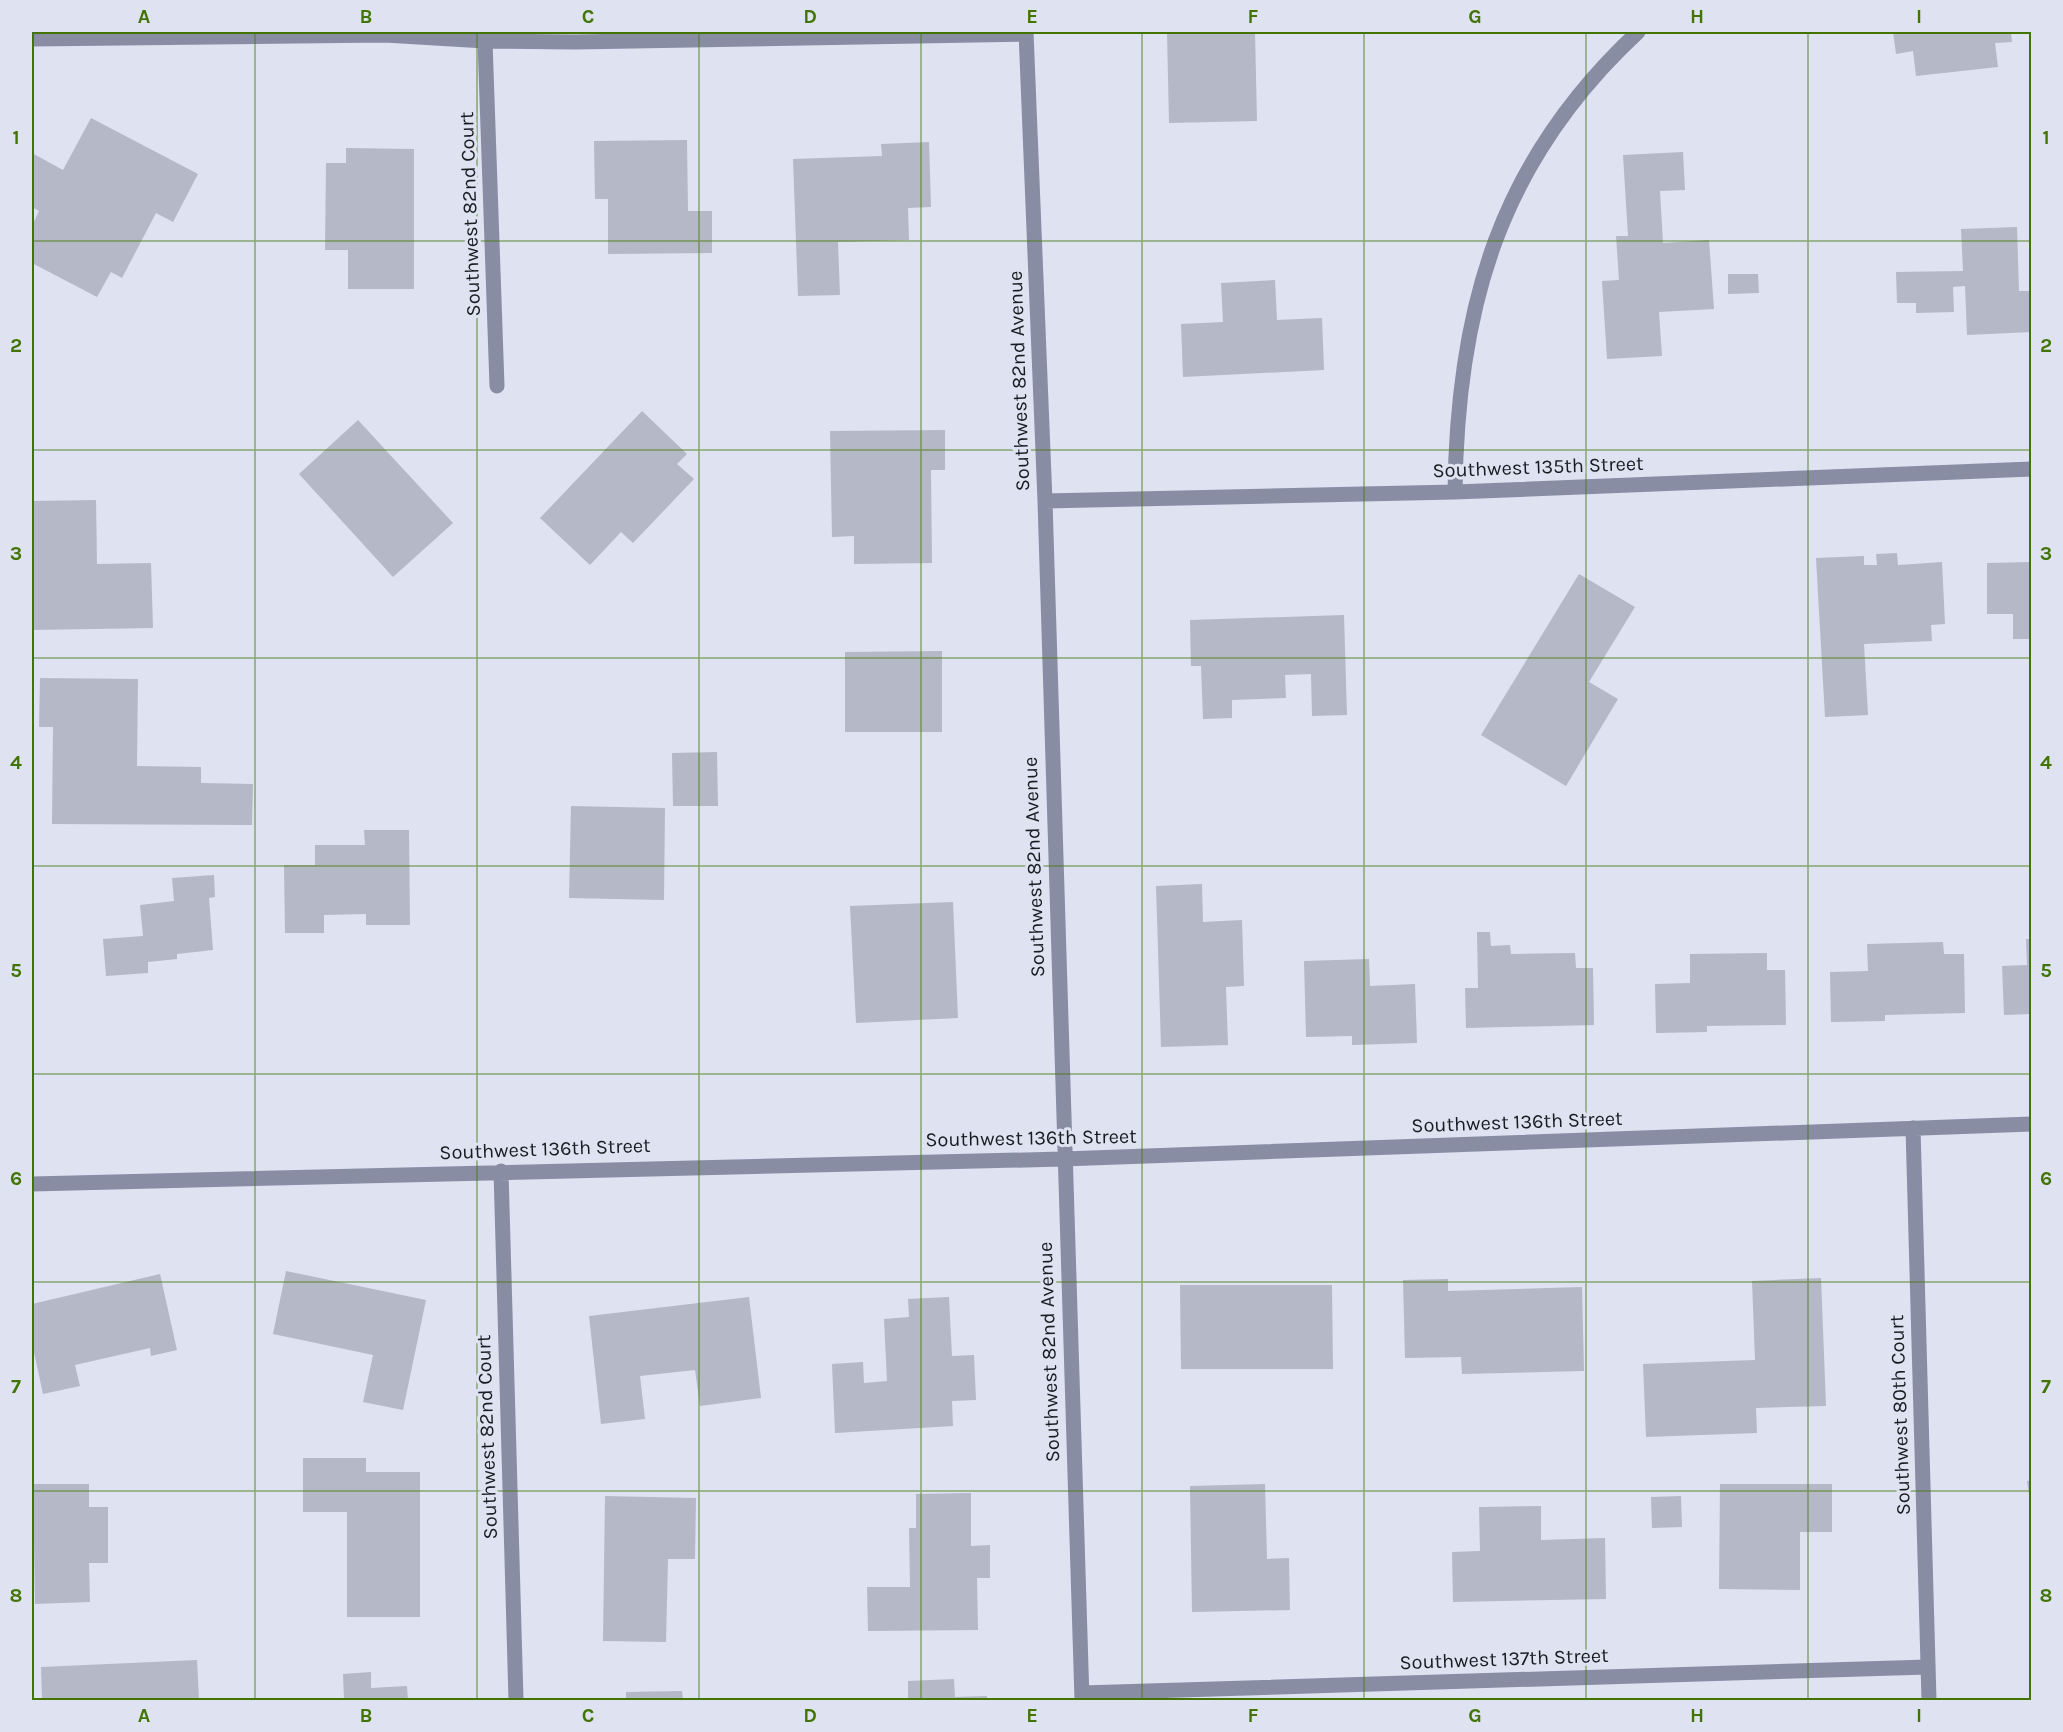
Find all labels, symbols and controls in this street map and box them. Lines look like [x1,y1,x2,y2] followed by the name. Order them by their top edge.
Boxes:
[138,5,151,28] text: A
[360,5,372,28] text: B
[582,5,594,28] text: C
[803,5,817,28] text: D
[1026,5,1038,28] text: E
[1248,5,1259,28] text: F
[1468,5,1482,28] text: G
[1690,5,1704,28] text: H
[1916,5,1922,28] text: I
[455,111,485,317] street label: Southwest 82nd Court
[12,126,20,149] text: 1
[2042,126,2050,149] text: 1
[1004,270,1034,492] street label: Southwest 82nd Avenue
[10,334,22,357] text: 2
[2040,334,2052,357] text: 2
[1432,452,1644,482] street label: Southwest 135th Street
[10,542,22,565] text: 3
[2040,542,2052,565] text: 3
[10,751,22,774] text: 4
[2040,751,2052,774] text: 4
[1019,756,1049,978] street label: Southwest 82nd Avenue
[10,959,22,982] text: 5
[2040,959,2052,982] text: 5
[1411,1107,1623,1137] street label: Southwest 136th Street
[925,1125,1137,1151] street label: Southwest 136th Street
[439,1134,651,1164] street label: Southwest 136th Street
[10,1167,22,1190] text: 6
[2040,1167,2052,1190] text: 6
[1034,1241,1064,1463] street label: Southwest 82nd Avenue
[1885,1314,1915,1516] street label: Southwest 80th Court
[472,1334,502,1540] street label: Southwest 82nd Court
[11,1375,21,1398] text: 7
[2041,1375,2051,1398] text: 7
[10,1584,22,1607] text: 8
[2040,1584,2052,1607] text: 8
[1399,1644,1609,1674] street label: Southwest 137th Street
[138,1704,151,1727] text: A
[360,1704,372,1727] text: B
[582,1704,594,1727] text: C
[803,1704,817,1727] text: D
[1026,1704,1038,1727] text: E
[1248,1704,1259,1727] text: F
[1468,1704,1482,1727] text: G
[1690,1704,1704,1727] text: H
[1916,1704,1922,1727] text: I

